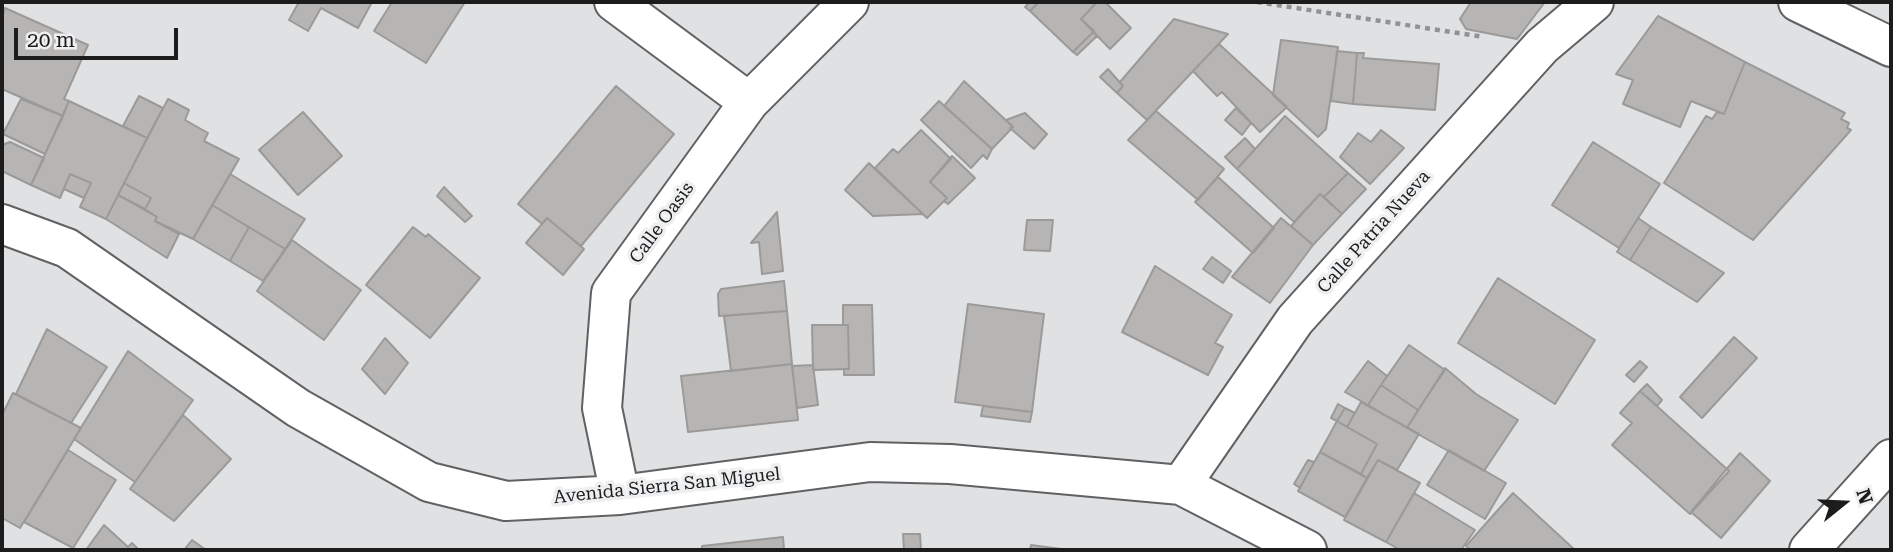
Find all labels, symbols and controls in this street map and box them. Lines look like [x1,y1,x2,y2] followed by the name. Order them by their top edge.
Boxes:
[18,14,182,58] scale bar
[27,28,75,52] text: 20 m
[1313,166,1435,298] street label: Calle Patria Nueva
[625,178,699,268] street label: Calle Oasis
[553,463,781,509] street label: Avenida Sierra San Miguel
[1809,468,1879,538] north arrow
[1851,486,1878,507] text: N

